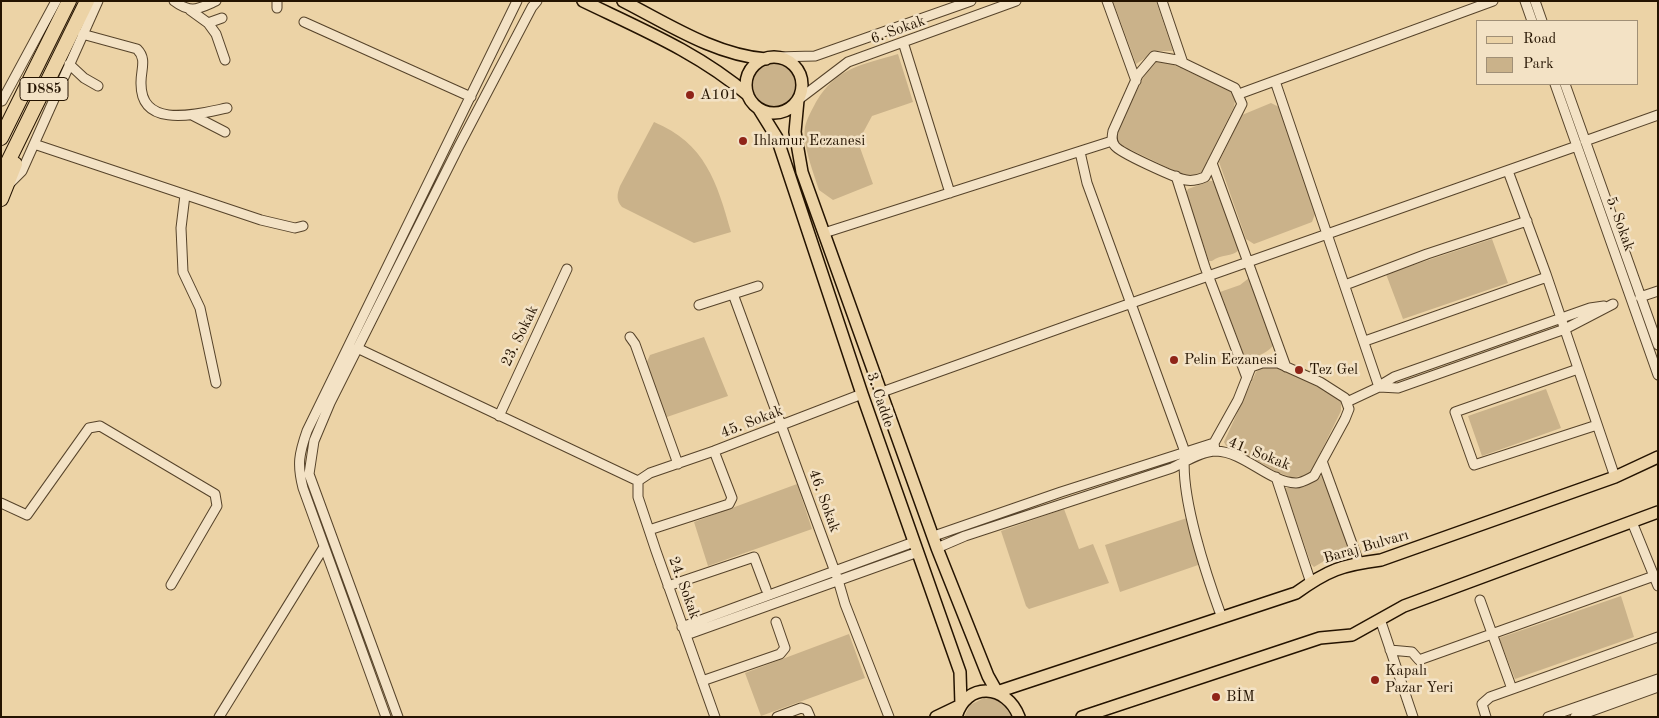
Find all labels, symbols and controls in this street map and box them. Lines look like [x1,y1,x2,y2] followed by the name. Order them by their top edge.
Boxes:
[868,12,928,48] street label: 6. Sokak
[1476,20,1639,85] legend
[1523,32,1556,47] text: Road
[1523,57,1554,72] text: Park
[20,78,68,100] road number: D885
[700,86,738,104] place label: A101
[684,89,696,101] marker: A101
[753,132,865,150] place label: Ihlamur Eczanesi
[737,135,749,147] marker: Ihlamur Eczanesi
[1602,194,1638,254] street label: 5. Sokak
[498,303,542,369] street label: 23. Sokak
[1184,351,1277,369] place label: Pelin Eczanesi
[1168,354,1180,366] marker: Pelin Eczanesi
[1309,361,1358,379] place label: Tez Gel
[1293,364,1305,376] marker: Tez Gel
[862,370,898,430] street label: 3. Cadde
[718,402,786,442] street label: 45. Sokak
[1225,433,1293,475] street label: 41. Sokak
[804,467,844,535] street label: 46. Sokak
[1321,526,1411,568] street label: Baraj Bulvarı
[664,554,704,622] street label: 24. Sokak
[1385,662,1453,697] place label: Kapalı Pazar Yeri
[1369,674,1381,686] marker: Kapalı Pazar Yeri
[1226,688,1255,706] place label: BİM
[1210,691,1222,703] marker: BİM

